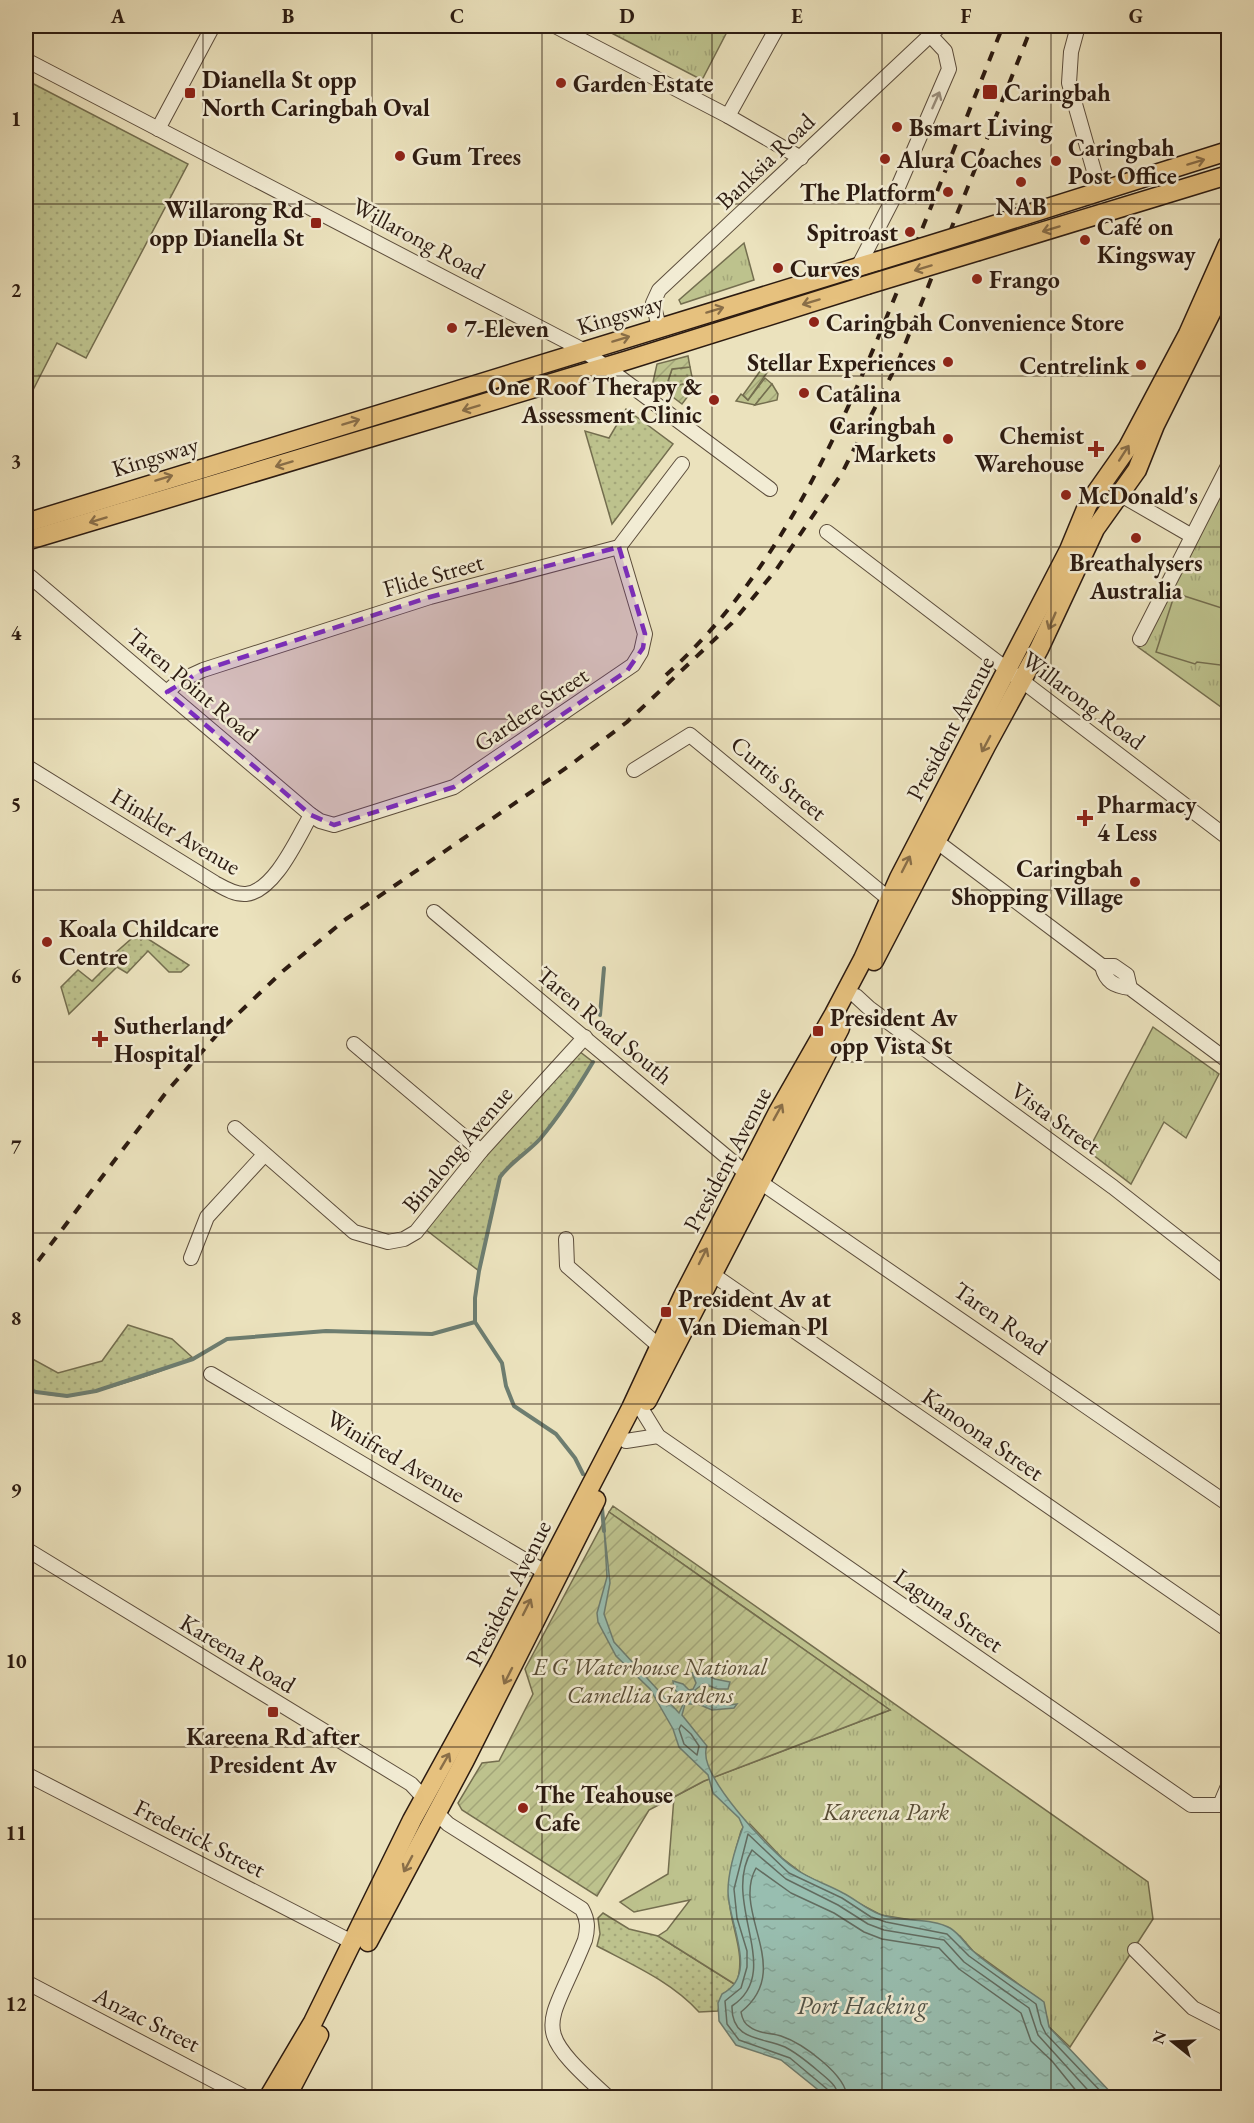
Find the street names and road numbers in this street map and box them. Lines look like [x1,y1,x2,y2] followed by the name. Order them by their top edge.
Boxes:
[709,106,822,216] street label: Banksia Road
[347,190,492,286] street label: Willarong Road
[573,286,668,342] street label: Kingsway
[108,428,203,484] street label: Kingsway
[379,546,487,604] street label: Flide Street
[121,621,266,750] street label: Taren Point Road
[1016,644,1153,757] street label: Willarong Road
[899,650,1001,806] street label: President Avenue
[468,659,595,759] street label: Gardere Street
[724,729,834,828] street label: Curtis Street
[105,780,247,882] street label: Hinkler Avenue
[530,959,680,1091] street label: Taren Road South
[1005,1075,1108,1161] street label: Vista Street
[395,1079,519,1219] street label: Binalong Avenue
[676,1081,778,1237] street label: President Avenue
[948,1274,1055,1362] street label: Taren Road
[916,1381,1050,1488] street label: Kanoona Street
[321,1402,471,1510] street label: Winifred Avenue
[458,1515,558,1671] street label: President Avenue
[888,1561,1010,1659] street label: Laguna Street
[174,1606,302,1700] street label: Kareena Road
[129,1792,271,1885] street label: Frederick Street
[88,1979,206,2059] street label: Anzac Street

